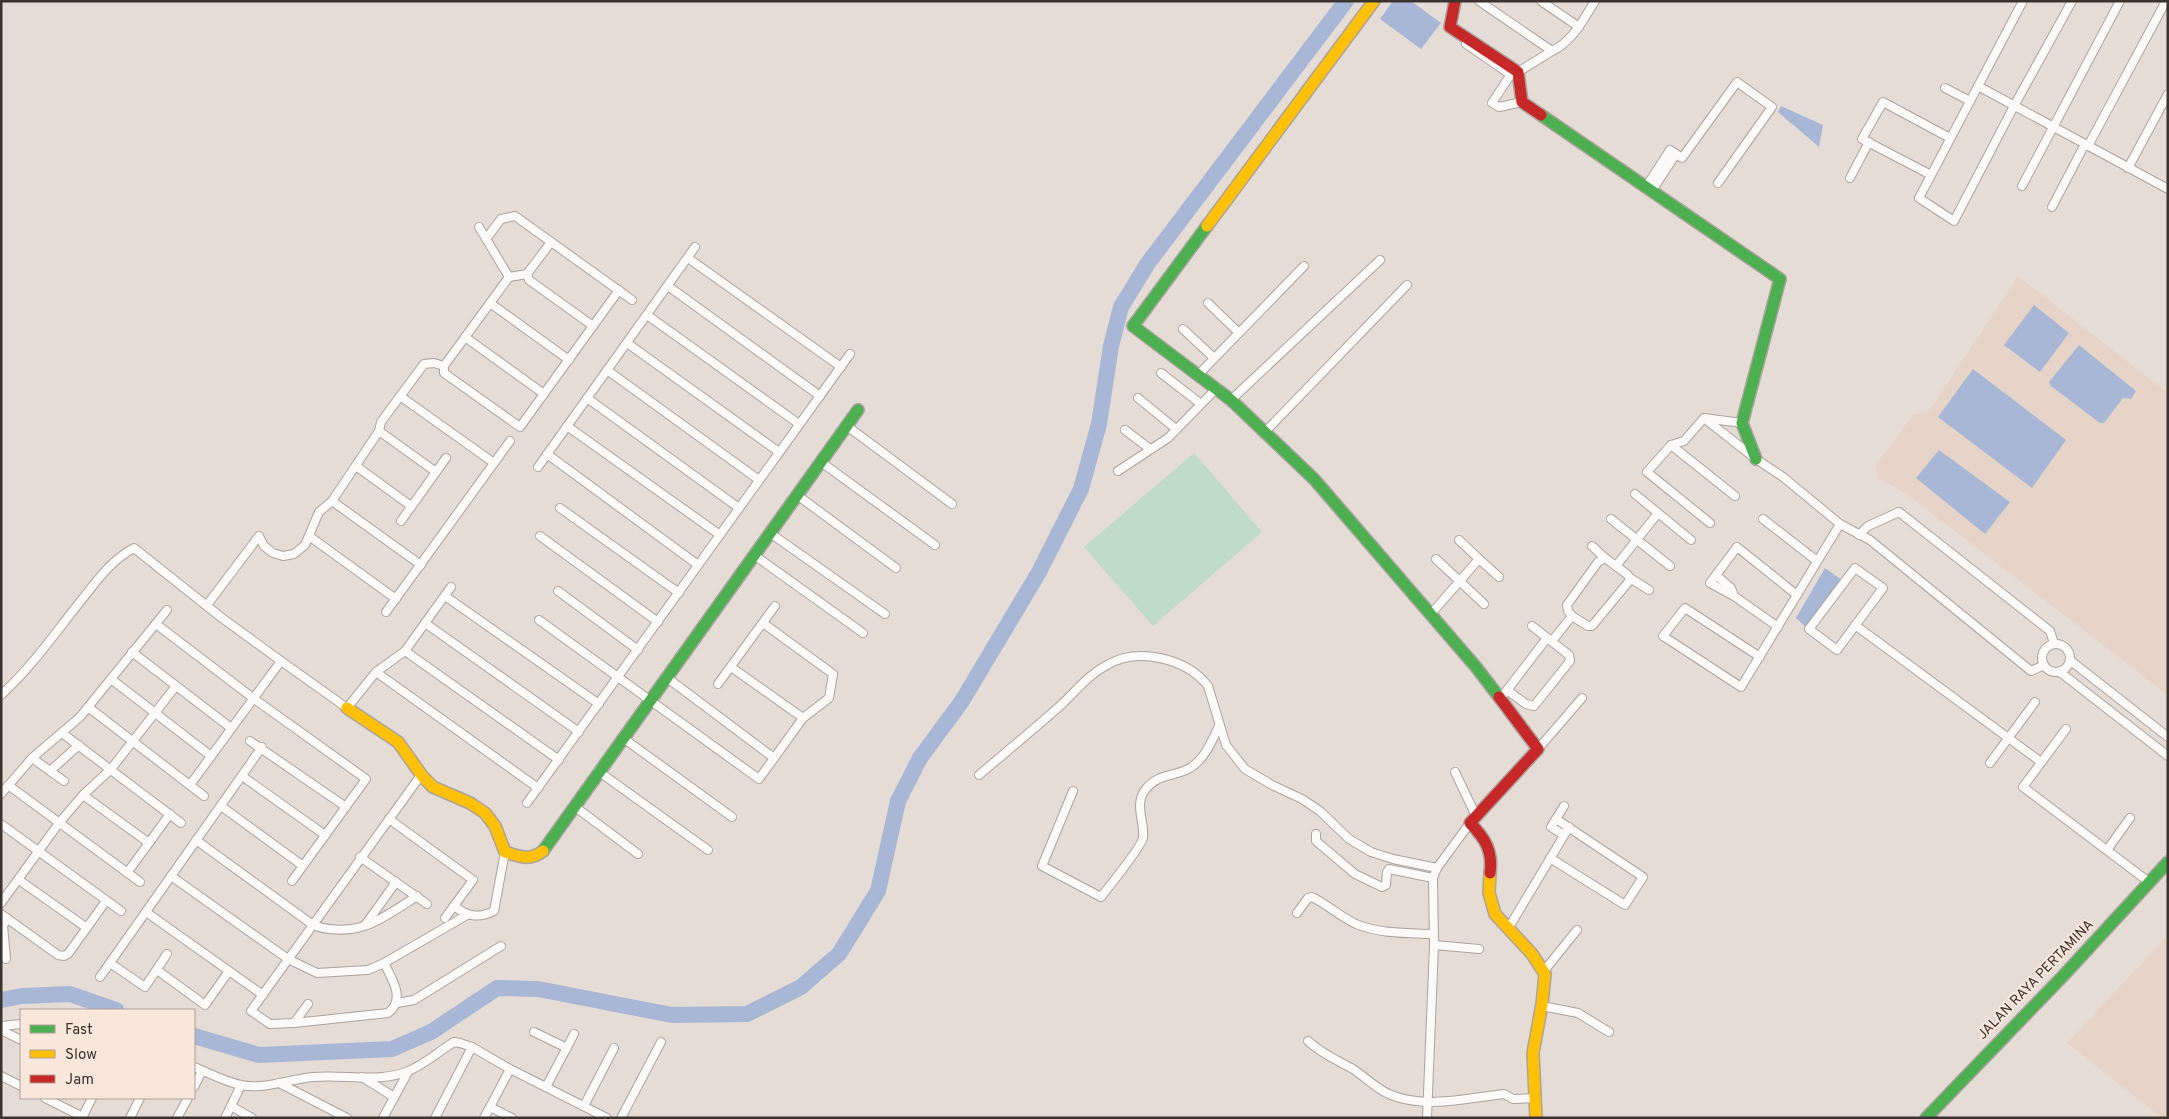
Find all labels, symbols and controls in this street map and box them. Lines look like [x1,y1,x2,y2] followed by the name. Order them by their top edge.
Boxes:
[1974,916,2098,1044] street label: JALAN RAYA PERTAMINA
[20,1009,195,1099] legend
[65,1021,93,1040] text: Fast
[65,1046,97,1065] text: Slow
[65,1071,94,1090] text: Jam

